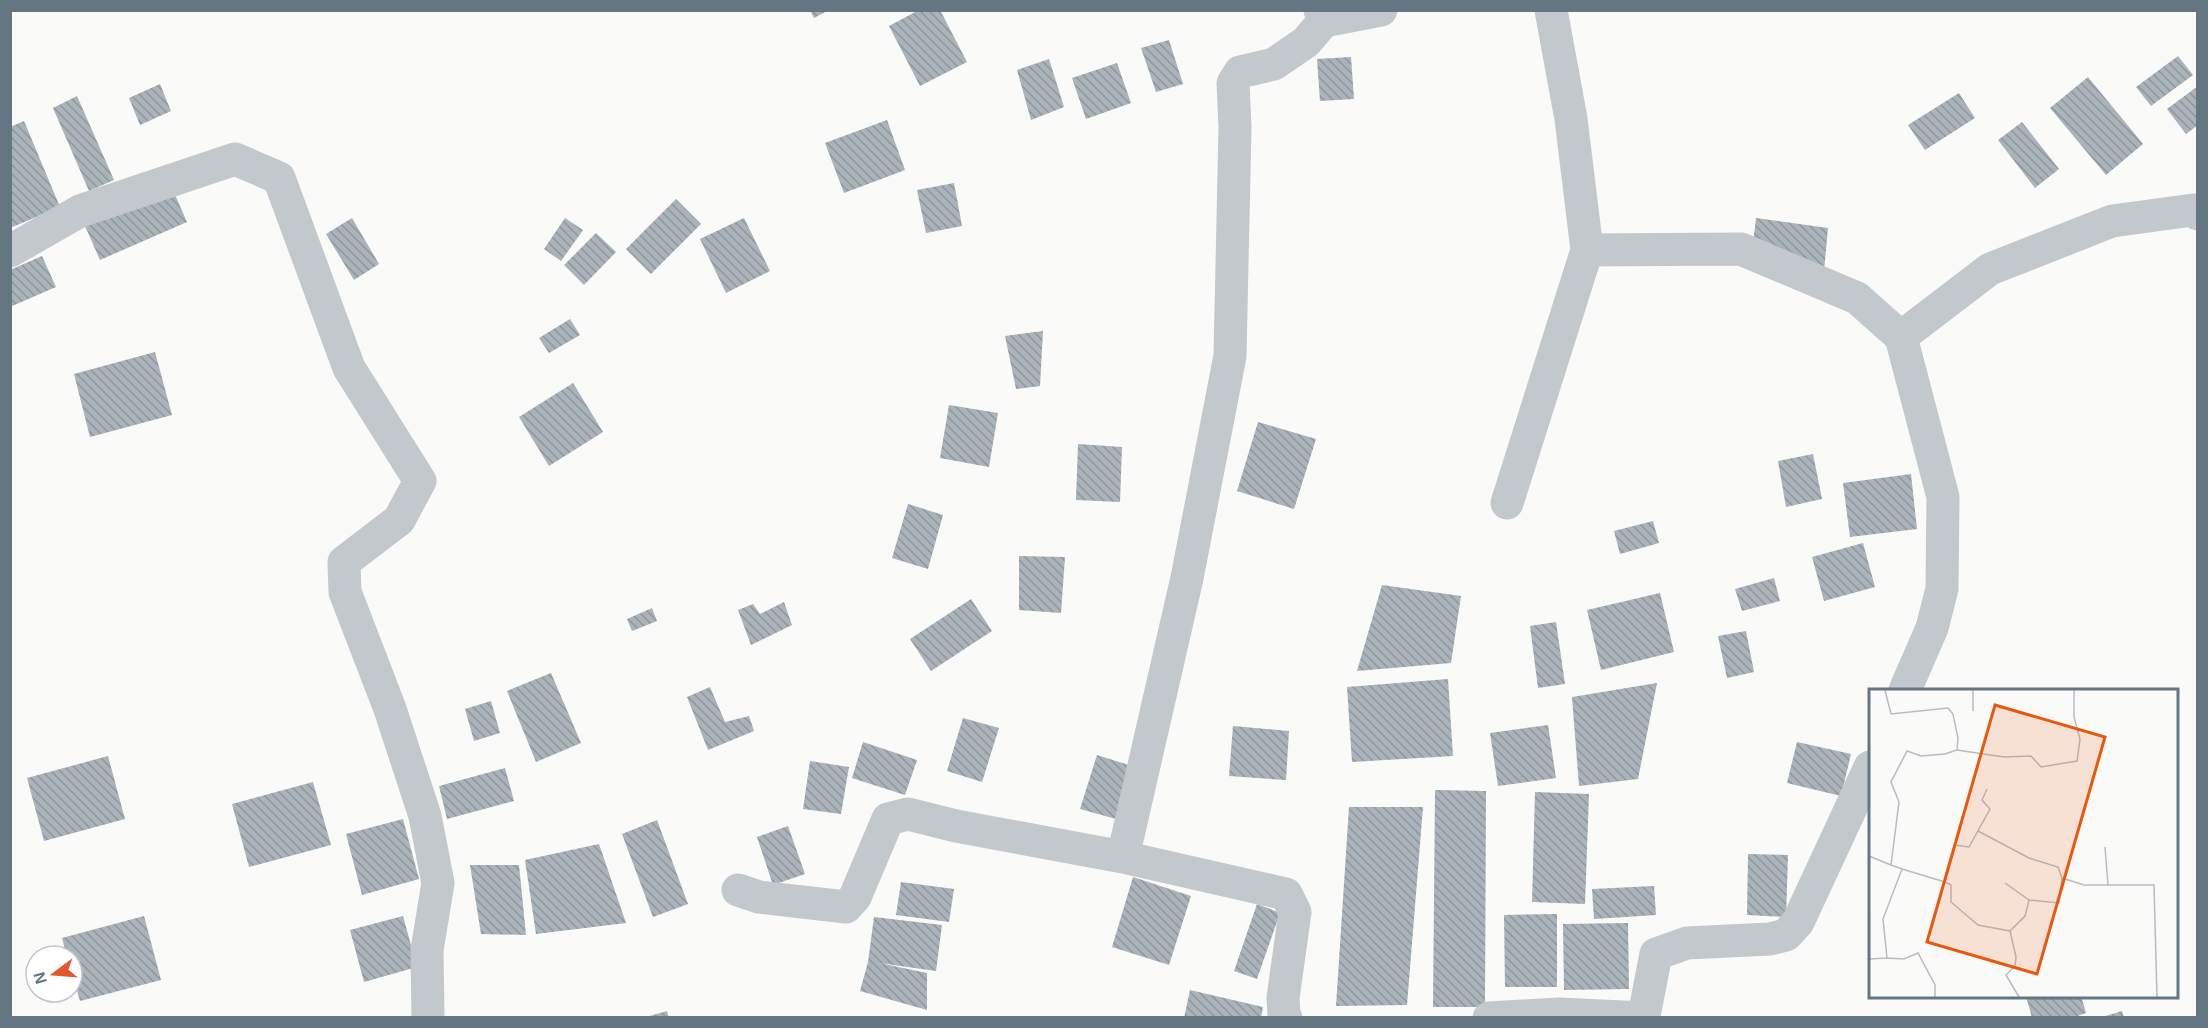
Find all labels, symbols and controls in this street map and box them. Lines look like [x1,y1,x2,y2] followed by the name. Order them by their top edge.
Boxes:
[1869,689,2178,998] inset map
[24,944,84,1004] north arrow
[30,970,50,986] text: N

